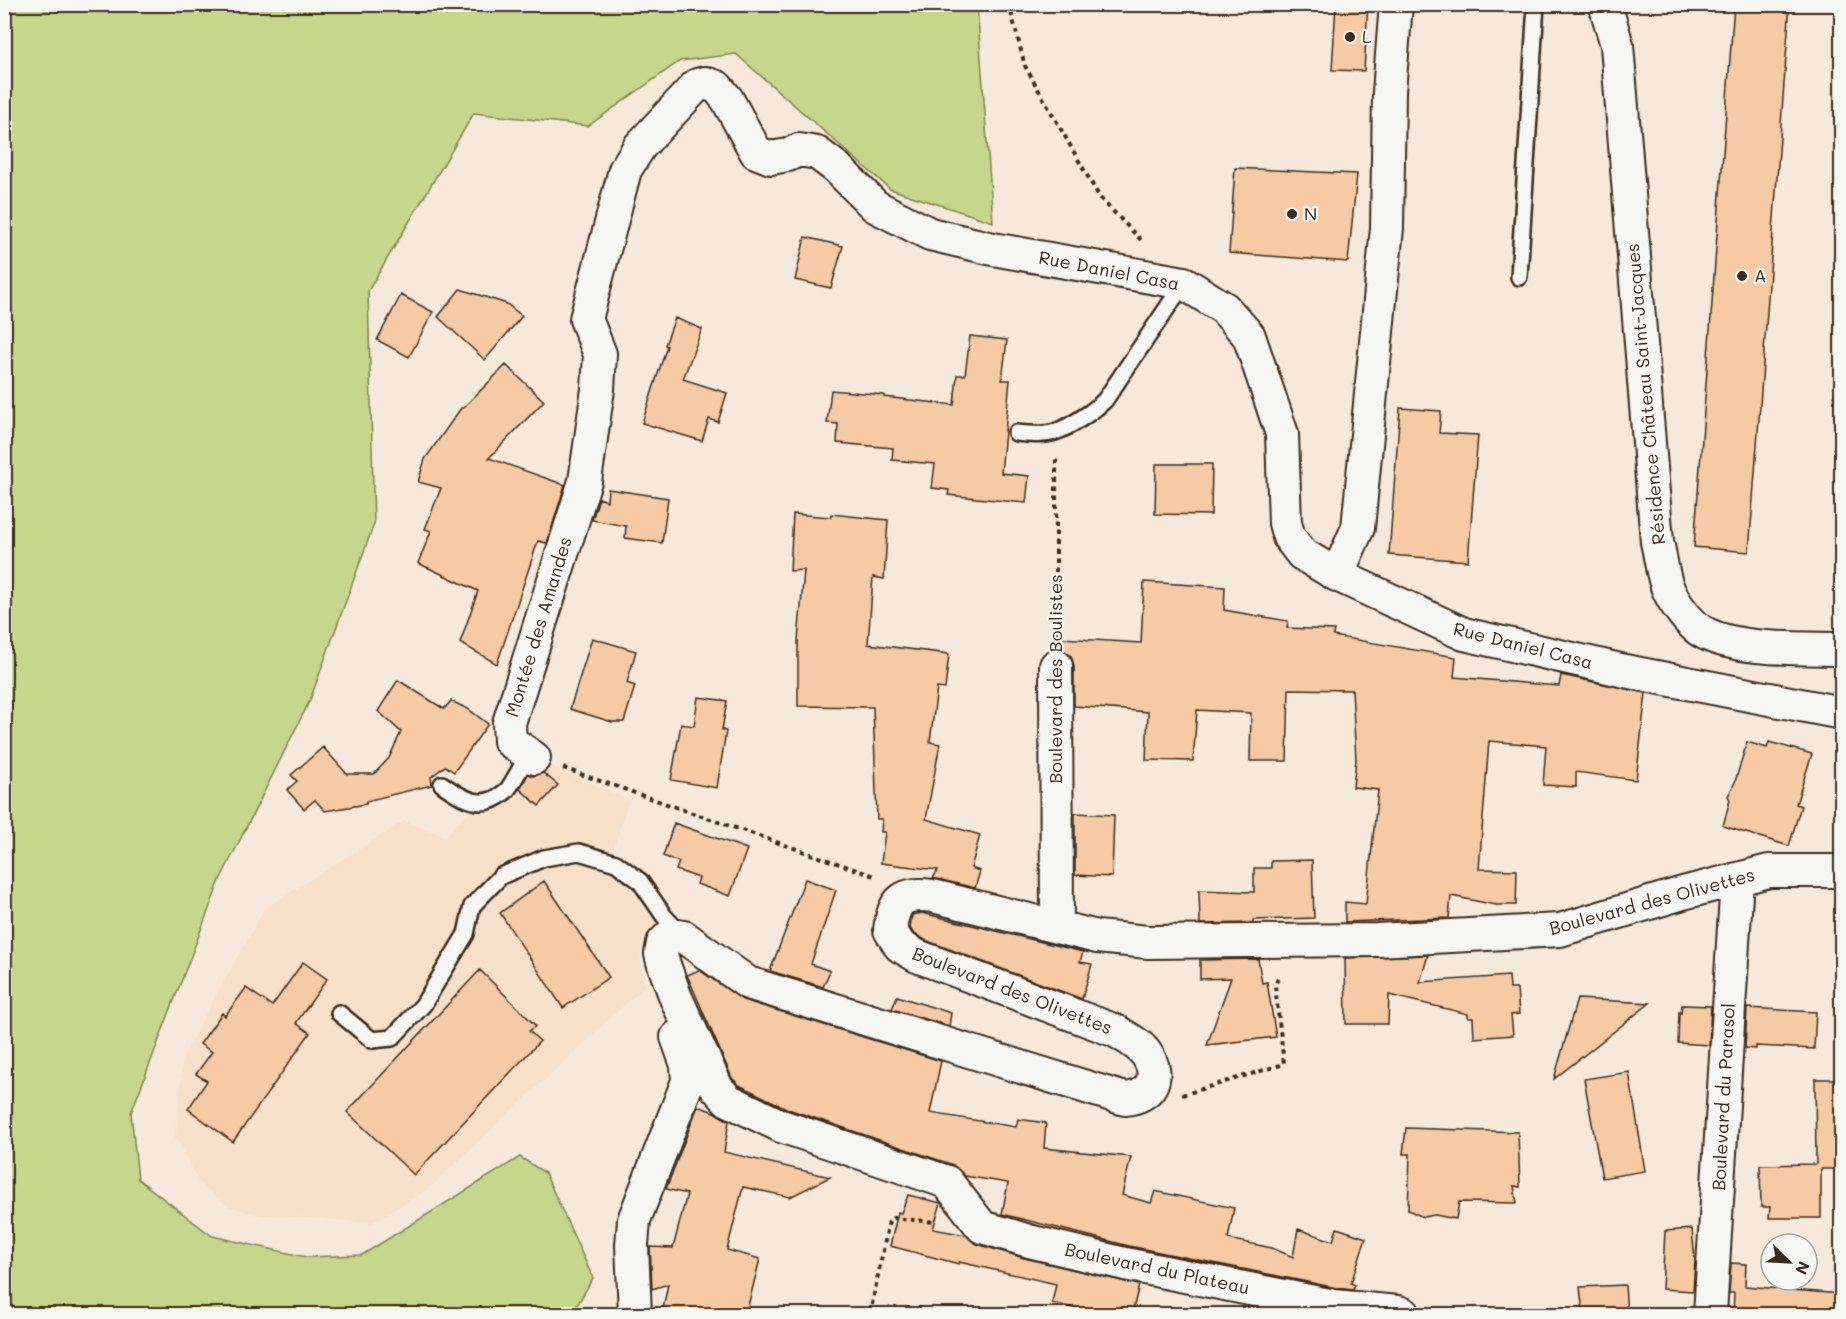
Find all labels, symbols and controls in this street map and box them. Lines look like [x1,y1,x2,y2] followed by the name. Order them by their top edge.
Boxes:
[1362,24,1372,48] place label: L
[1343,30,1357,44] marker: L
[1304,201,1317,225] place label: N
[1285,207,1299,221] marker: N
[1620,242,1670,546] street label: Résidence Château Saint-Jacques
[1037,245,1182,295] street label: Rue Daniel Casa
[1754,263,1766,287] place label: A
[1735,269,1749,283] marker: A
[499,534,577,720] street label: Montée des Amandes
[1043,574,1067,784] street label: Boulevard des Boulistes
[1451,616,1595,674] street label: Rue Daniel Casa
[1546,862,1757,940] street label: Boulevard des Olivettes
[909,941,1116,1039] street label: Boulevard des Olivettes
[1706,1003,1740,1191] street label: Boulevard du Parasol
[1759,1232,1819,1292] north arrow
[1063,1237,1252,1299] street label: Boulevard du Plateau
[1791,1258,1815,1278] text: N

